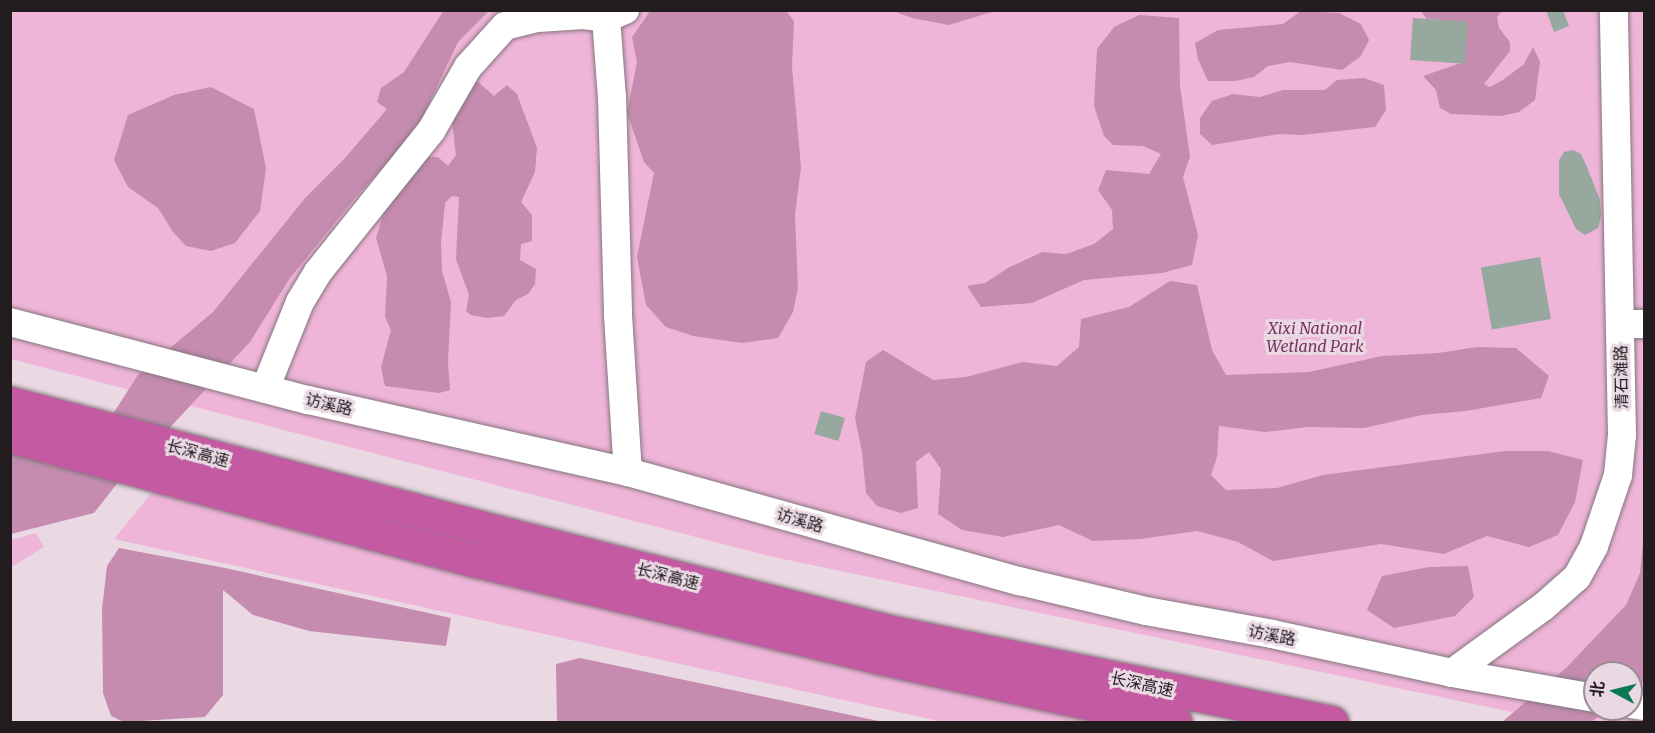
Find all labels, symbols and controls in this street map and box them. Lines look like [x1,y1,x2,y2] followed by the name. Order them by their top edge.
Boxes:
[1266,318,1364,356] park label: Xixi National Wetland Park
[1611,345,1631,409] street label: 清石滩路
[303,389,355,419] street label: 访溪路
[165,435,231,471] street label: 长深高速
[774,504,826,536] street label: 访溪路
[635,559,701,593] street label: 长深高速
[1247,621,1297,649] street label: 访溪路
[1583,661,1643,721] north arrow
[1109,668,1175,700] street label: 长深高速
[1586,680,1608,698] text: 北

